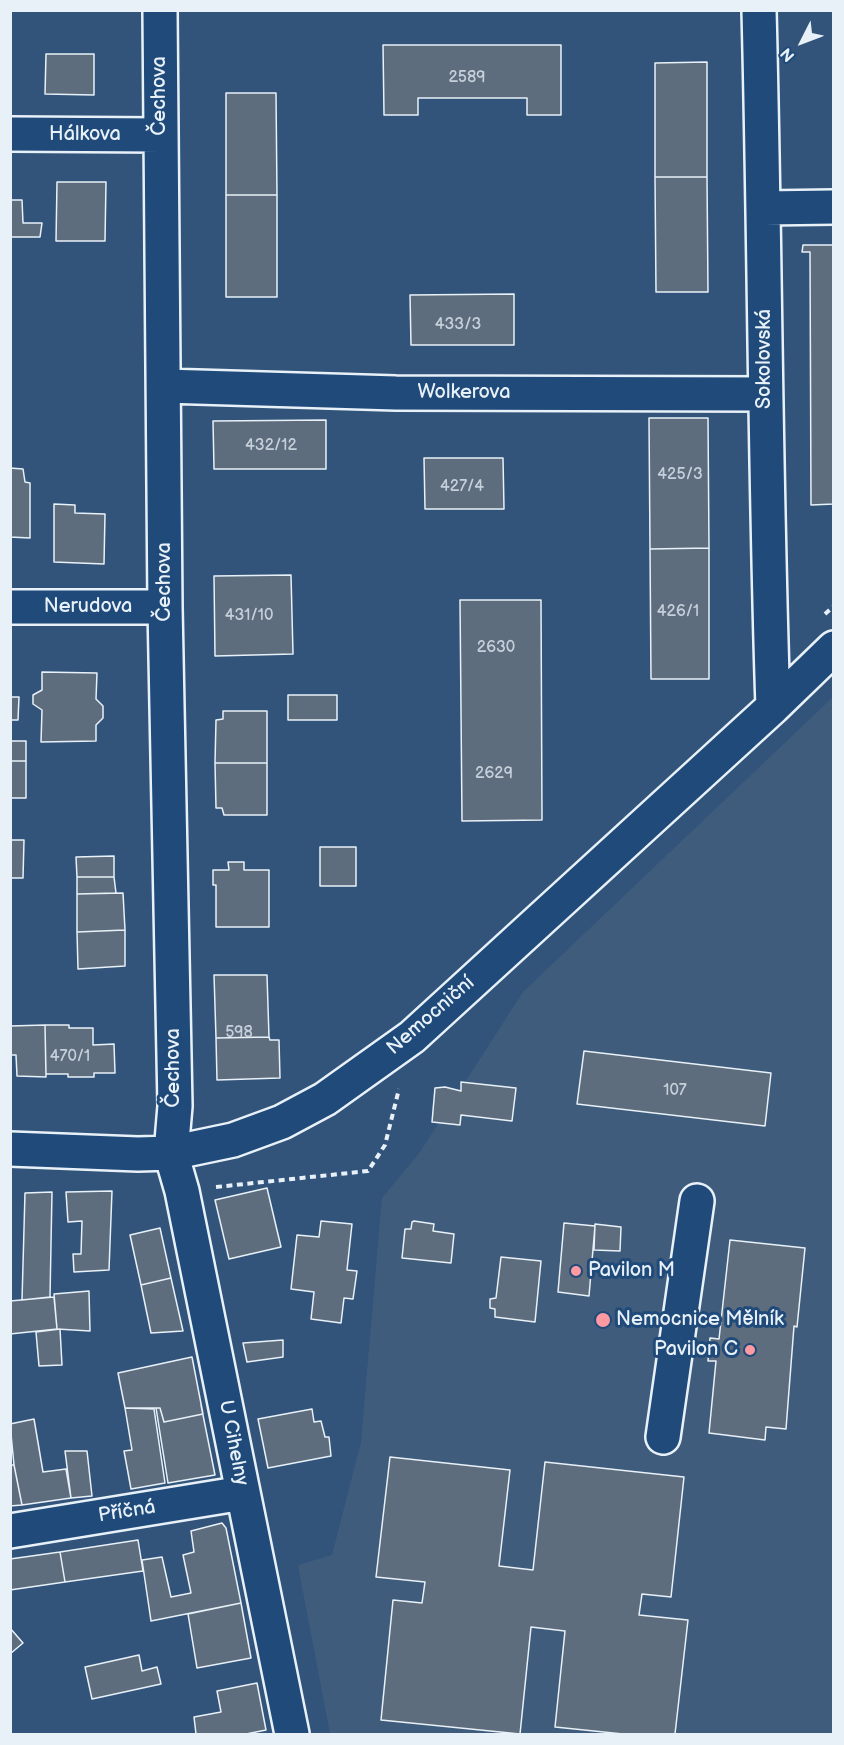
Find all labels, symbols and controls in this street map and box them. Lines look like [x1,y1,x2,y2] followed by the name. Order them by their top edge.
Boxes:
[772,12,832,72] north arrow
[777,44,799,65] text: N
[148,56,172,136] street label: Čechova
[448,68,486,88] house number: 2589
[49,123,121,147] street label: Hálkova
[753,309,777,409] street label: Sokolovská
[435,315,481,335] house number: 433/3
[418,381,510,405] street label: Wolkerova
[245,436,297,456] house number: 432/12
[657,465,703,485] house number: 425/3
[440,477,484,497] house number: 427/4
[153,542,177,622] street label: Čechova
[44,595,132,619] street label: Nerudova
[657,602,699,622] house number: 426/1
[225,606,273,626] house number: 431/10
[477,638,515,658] house number: 2630
[475,764,513,784] house number: 2629
[382,971,480,1061] street label: Nemocniční
[225,1023,253,1043] house number: 598
[162,1028,186,1108] street label: Čechova
[50,1047,90,1067] house number: 470/1
[663,1081,687,1101] house number: 107
[588,1259,675,1283] place label: Pavilon M
[569,1264,583,1278] marker: Pavilon M
[616,1308,784,1332] place label: Nemocnice Mělník
[594,1311,612,1329] marker: Nemocnice Mělník
[654,1338,738,1362] place label: Pavilon C
[743,1343,757,1357] marker: Pavilon C
[213,1398,253,1488] street label: U Cihelny
[97,1496,157,1528] street label: Příčná

